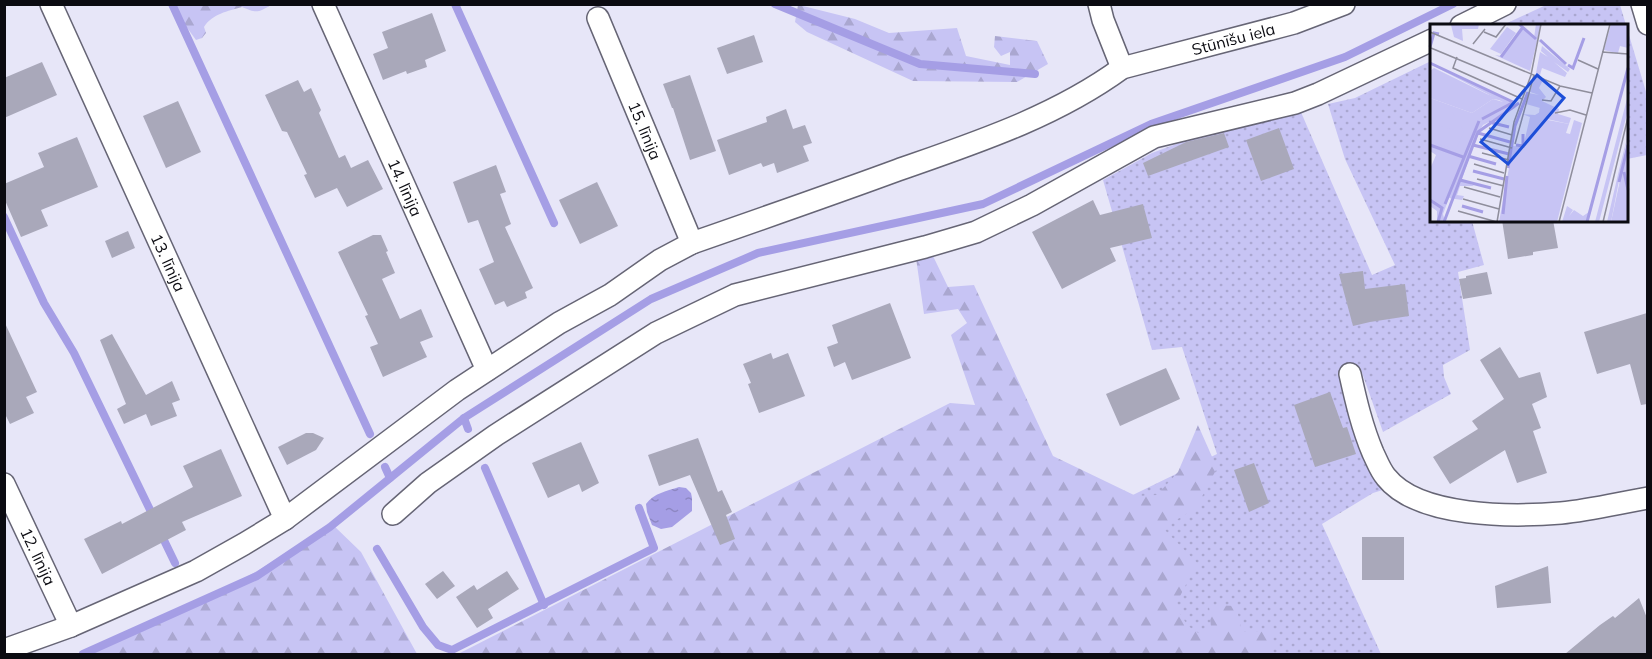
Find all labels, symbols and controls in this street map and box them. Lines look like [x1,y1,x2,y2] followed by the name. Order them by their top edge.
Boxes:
[1190,18,1277,59] street label: Stūnīšu iela
[1430,24,1628,222] inset map
[624,98,666,163] street label: 15. līnija
[384,155,427,219] street label: 14. līnija
[147,231,190,295] street label: 13. līnija
[16,524,60,588] street label: 12. līnija

